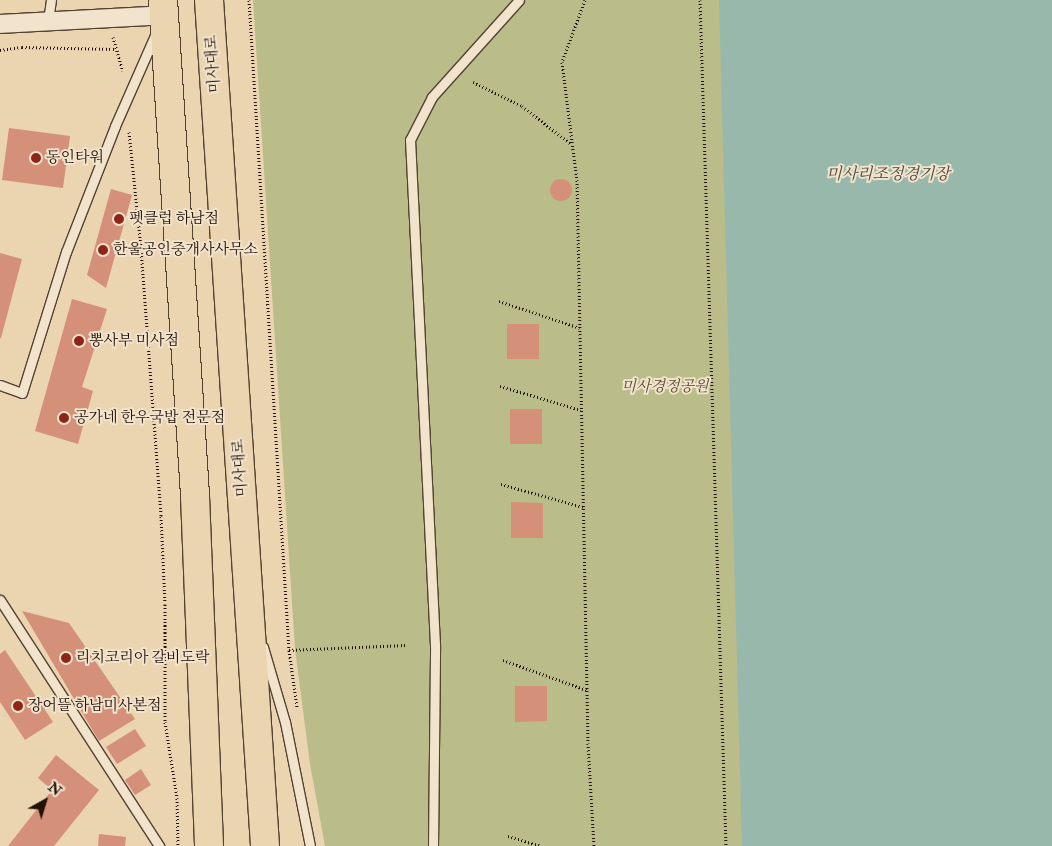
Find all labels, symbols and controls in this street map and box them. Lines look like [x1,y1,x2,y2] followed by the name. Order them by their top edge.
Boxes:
[202,34,224,94] street label: 미사대로
[46,149,104,167] place label: 동인타워
[30,152,42,164] marker: 동인타워
[826,164,950,184] water label: 미사리조정경기장
[129,210,219,228] place label: 펫클럽 하남점
[113,213,125,225] marker: 펫클럽 하남점
[113,241,258,259] place label: 한울공인중개사사무소
[97,244,109,256] marker: 한울공인중개사사무소
[89,332,179,350] place label: 뽕사부 미사점
[73,335,85,347] marker: 뽕사부 미사점
[622,378,708,396] park label: 미사경정공원
[74,409,225,427] place label: 공가네 한우국밥 전문점
[58,412,70,424] marker: 공가네 한우국밥 전문점
[229,438,251,498] street label: 미사대로
[76,649,210,667] place label: 리치코리아 갈비도락
[60,652,72,664] marker: 리치코리아 갈비도락
[28,697,162,715] place label: 장어뜰 하남미사본점
[12,700,24,712] marker: 장어뜰 하남미사본점
[20,776,70,826] north arrow
[45,778,65,800] text: N

